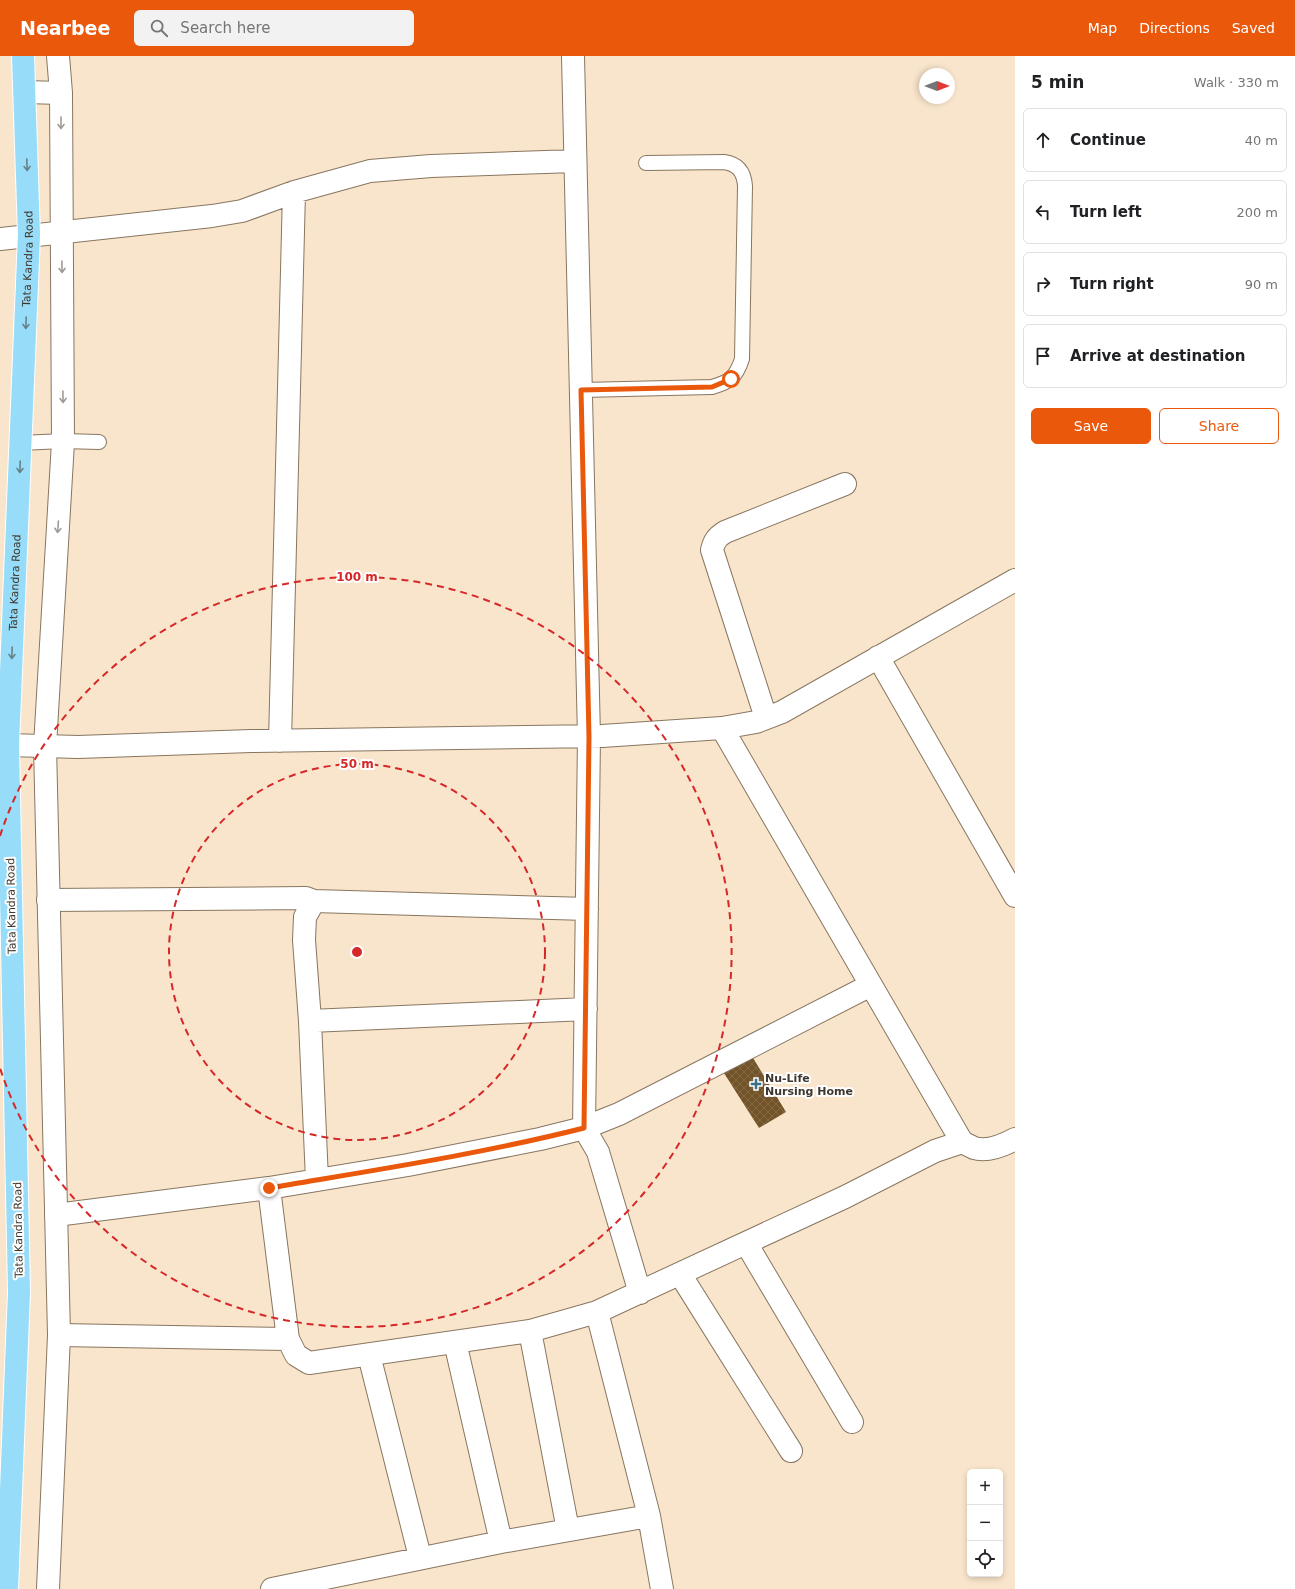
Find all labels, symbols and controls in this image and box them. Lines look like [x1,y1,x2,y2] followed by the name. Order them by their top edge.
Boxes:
[134,10,414,46] search box
[20,17,110,39] text: Nearbee
[148,17,170,39] icon: search
[180,19,270,37] text: Search here
[1088,20,1117,36] text: Map
[1139,20,1210,36] text: Directions
[1232,20,1275,36] text: Saved
[919,68,955,104] north arrow
[1031,72,1084,92] text: 5 min
[1194,75,1279,90] text: Walk · 330 m
[57,116,65,129] one-way arrow
[1032,129,1054,151] icon: ahead
[1070,131,1146,149] text: Continue
[1245,133,1278,148] text: 40 m
[23,158,31,171] one-way arrow
[1032,201,1054,223] icon: left
[1070,203,1142,221] text: Turn left
[1236,205,1278,220] text: 200 m
[20,210,36,308] street label: Tata Kandra Road
[58,260,66,273] one-way arrow
[1032,273,1054,295] icon: right
[1070,275,1154,293] text: Turn right
[1245,277,1278,292] text: 90 m
[22,316,29,329] one-way arrow
[1032,345,1054,367] icon: arrive
[1070,347,1245,365] text: Arrive at destination
[722,370,740,388] route start
[59,390,67,403] one-way arrow
[1031,408,1151,444] button: Save
[1159,408,1279,444] button: Share
[16,460,23,473] one-way arrow
[55,520,62,533] one-way arrow
[7,534,24,632] street label: Tata Kandra Road
[336,570,378,584] text: 100 m
[8,646,15,659] one-way arrow
[340,757,374,771] text: 50 m
[4,858,19,955] street label: Tata Kandra Road
[350,945,364,959] centre of rings
[765,1072,853,1098] place label: Nu-Life Nursing Home
[750,1078,762,1090] marker: Nu-Life Nursing Home
[260,1179,278,1197] route end
[11,1182,26,1279] street label: Tata Kandra Road
[967,1469,1003,1577] map controls
[967,1469,1003,1505] button: +
[967,1505,1003,1541] button: −
[967,1541,1003,1577] button: locate

